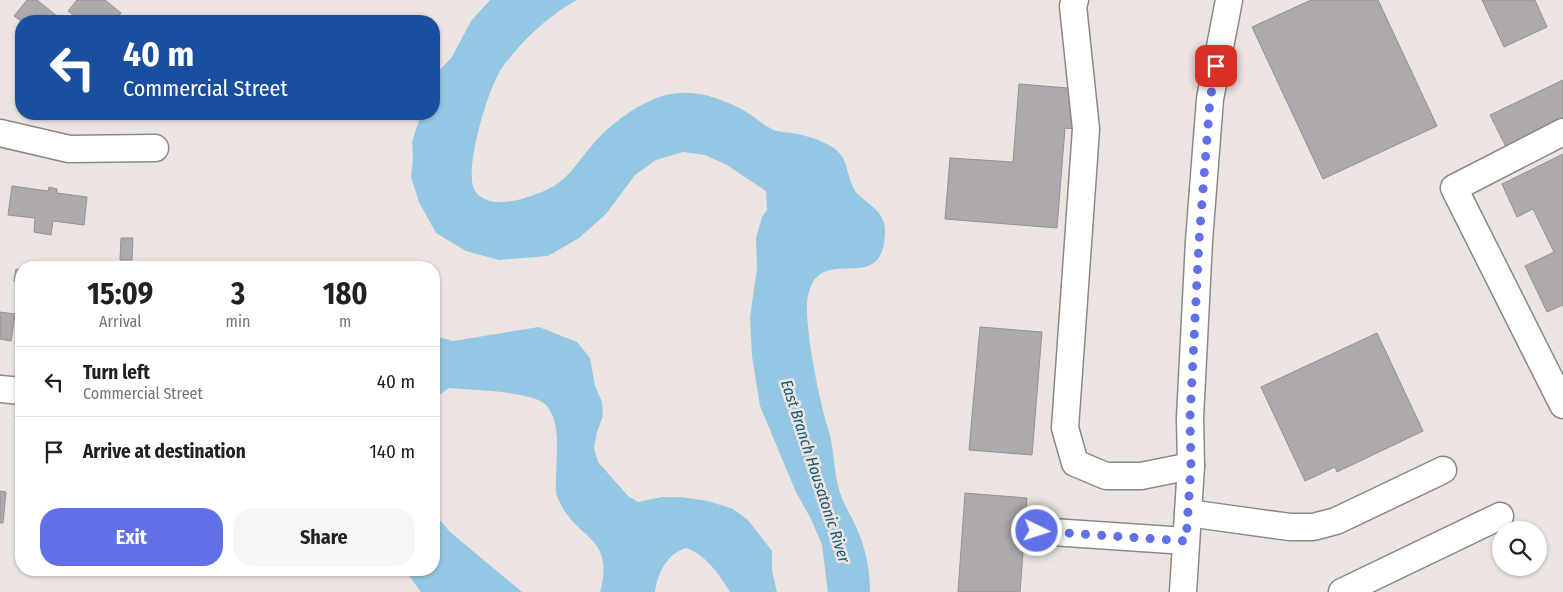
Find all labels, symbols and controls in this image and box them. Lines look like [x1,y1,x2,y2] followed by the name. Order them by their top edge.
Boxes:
[123,33,194,75] text: 40 m
[40,35,105,100] icon: left
[1195,45,1237,87] pin
[1202,52,1230,80] icon: arrive
[123,75,288,102] text: Commercial Street
[87,276,153,312] text: 15:09
[231,276,245,312] text: 3
[323,276,368,312] text: 180
[99,312,142,331] text: Arrival
[226,312,250,331] text: min
[339,312,351,331] text: m
[83,361,150,384] text: Turn left
[40,368,68,396] icon: left
[377,370,415,393] text: 40 m
[777,377,854,565] water label: East Branch Housatonic River
[83,384,203,403] text: Commercial Street
[40,438,68,466] icon: arrive
[83,440,246,463] text: Arrive at destination
[369,440,415,463] text: 140 m
[1010,504,1062,556] position arrow
[40,508,223,566] button: Exit
[233,508,415,566] button: Share
[1492,521,1547,576] map controls
[1492,521,1547,576] button: search

